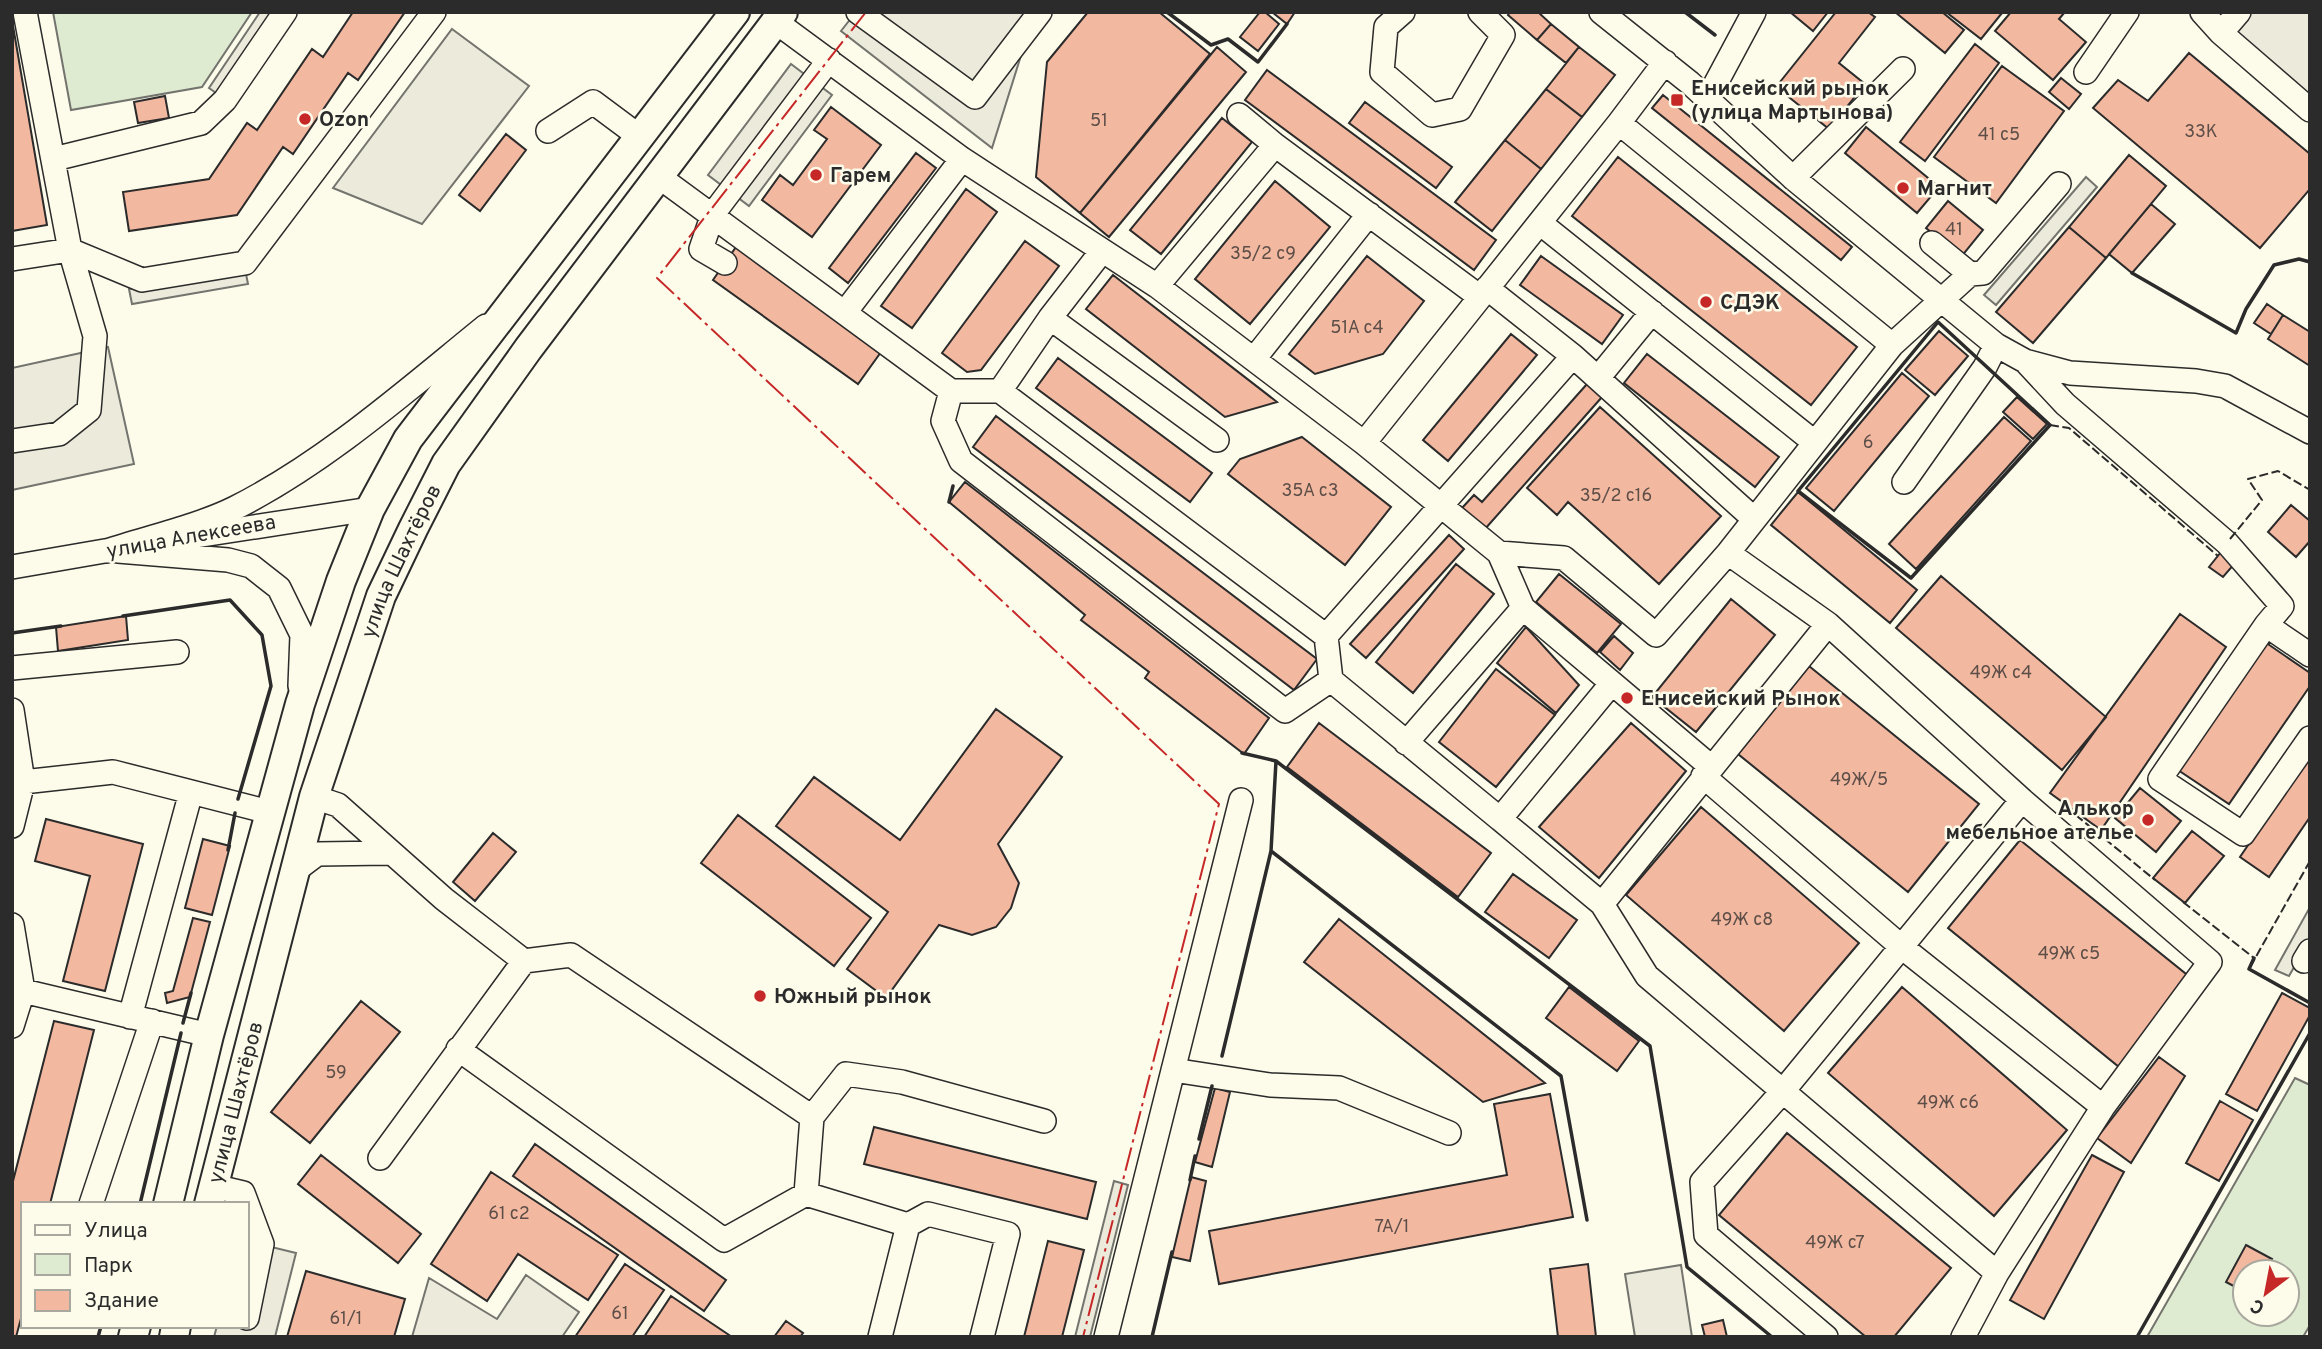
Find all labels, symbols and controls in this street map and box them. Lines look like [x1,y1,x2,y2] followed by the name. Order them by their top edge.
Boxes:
[1691,76,1893,127] place label: Енисейский рынок (улица Мартынова)
[1669,92,1685,108] marker: Енисейский рынок (улица Мартынова)
[319,107,369,134] place label: Ozon
[1090,110,1108,133] house number: 51
[297,111,313,127] marker: Ozon
[2184,121,2218,144] house number: 33К
[1978,124,2020,147] house number: 41 с5
[830,163,891,190] place label: Гарем
[808,167,824,183] marker: Гарем
[1917,176,1992,203] place label: Магнит
[1895,180,1911,196] marker: Магнит
[1945,219,1963,242] house number: 41
[1230,243,1296,266] house number: 35/2 с9
[1720,290,1780,317] place label: СДЭК
[1698,294,1714,310] marker: СДЭК
[1330,317,1384,340] house number: 51А с4
[1863,432,1873,455] house number: 6
[356,480,448,642] street label: улица Шахтёров
[1281,480,1339,503] house number: 35А с3
[1580,485,1652,508] house number: 35/2 с16
[105,509,278,566] street label: улица Алексеева
[1970,662,2032,685] house number: 49Ж с4
[1641,686,1841,713] place label: Енисейский Рынок
[1619,690,1635,706] marker: Енисейский Рынок
[1830,769,1888,792] house number: 49Ж/5
[1946,796,2134,847] place label: Алькор мебельное ателье
[2140,812,2156,828] marker: Алькор мебельное ателье
[1711,909,1773,932] house number: 49Ж с8
[2038,943,2100,966] house number: 49Ж с5
[774,984,932,1011] place label: Южный рынок
[752,988,768,1004] marker: Южный рынок
[203,1019,270,1186] street label: улица Шахтёров
[325,1062,347,1085] house number: 59
[1917,1092,1979,1115] house number: 49Ж с6
[21,1202,248,1328] legend
[488,1203,530,1226] house number: 61 с2
[1374,1216,1410,1239] house number: 7А/1
[84,1218,148,1245] text: Улица
[1805,1232,1865,1255] house number: 49Ж с7
[84,1253,133,1280] text: Парк
[2231,1258,2301,1328] north arrow
[84,1288,159,1315] text: Здание
[2247,1292,2270,1319] text: С
[611,1303,629,1326] house number: 61
[330,1308,363,1331] house number: 61/1

